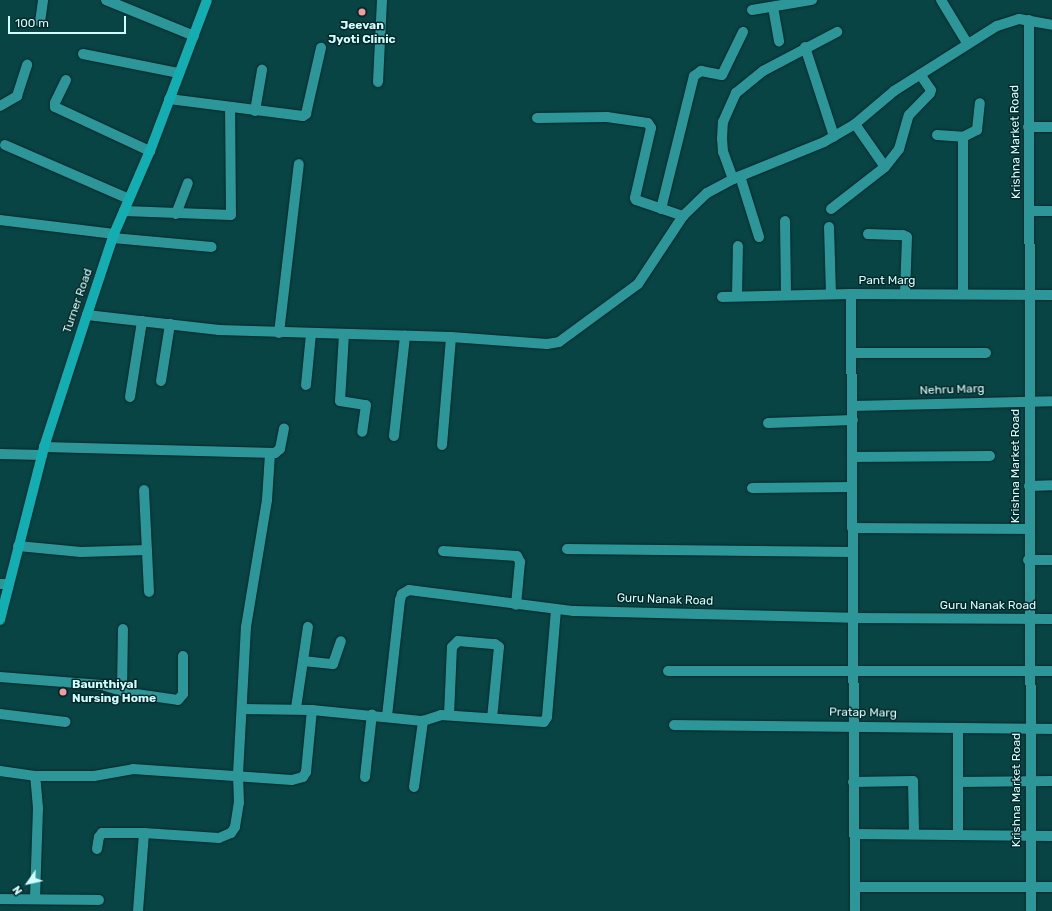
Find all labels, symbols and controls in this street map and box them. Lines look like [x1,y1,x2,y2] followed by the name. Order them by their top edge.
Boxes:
[356,6,368,18] marker: Jeevan Jyoti Clinic
[10,8,128,34] scale bar
[15,16,49,30] text: 100 m
[328,19,396,47] place label: Jeevan Jyoti Clinic
[1008,85,1024,199] street label: Krishna Market Road
[60,267,96,335] street label: Turner Road
[859,274,915,288] street label: Pant Marg
[919,382,985,398] street label: Nehru Marg
[1009,409,1023,523] street label: Krishna Market Road
[617,591,713,609] street label: Guru Nanak Road
[940,599,1036,613] street label: Guru Nanak Road
[72,678,156,706] place label: Baunthiyal Nursing Home
[57,686,69,698] marker: Baunthiyal Nursing Home
[829,705,897,721] street label: Pratap Marg
[1010,733,1024,847] street label: Krishna Market Road
[8,863,48,903] north arrow
[10,883,25,897] text: N

